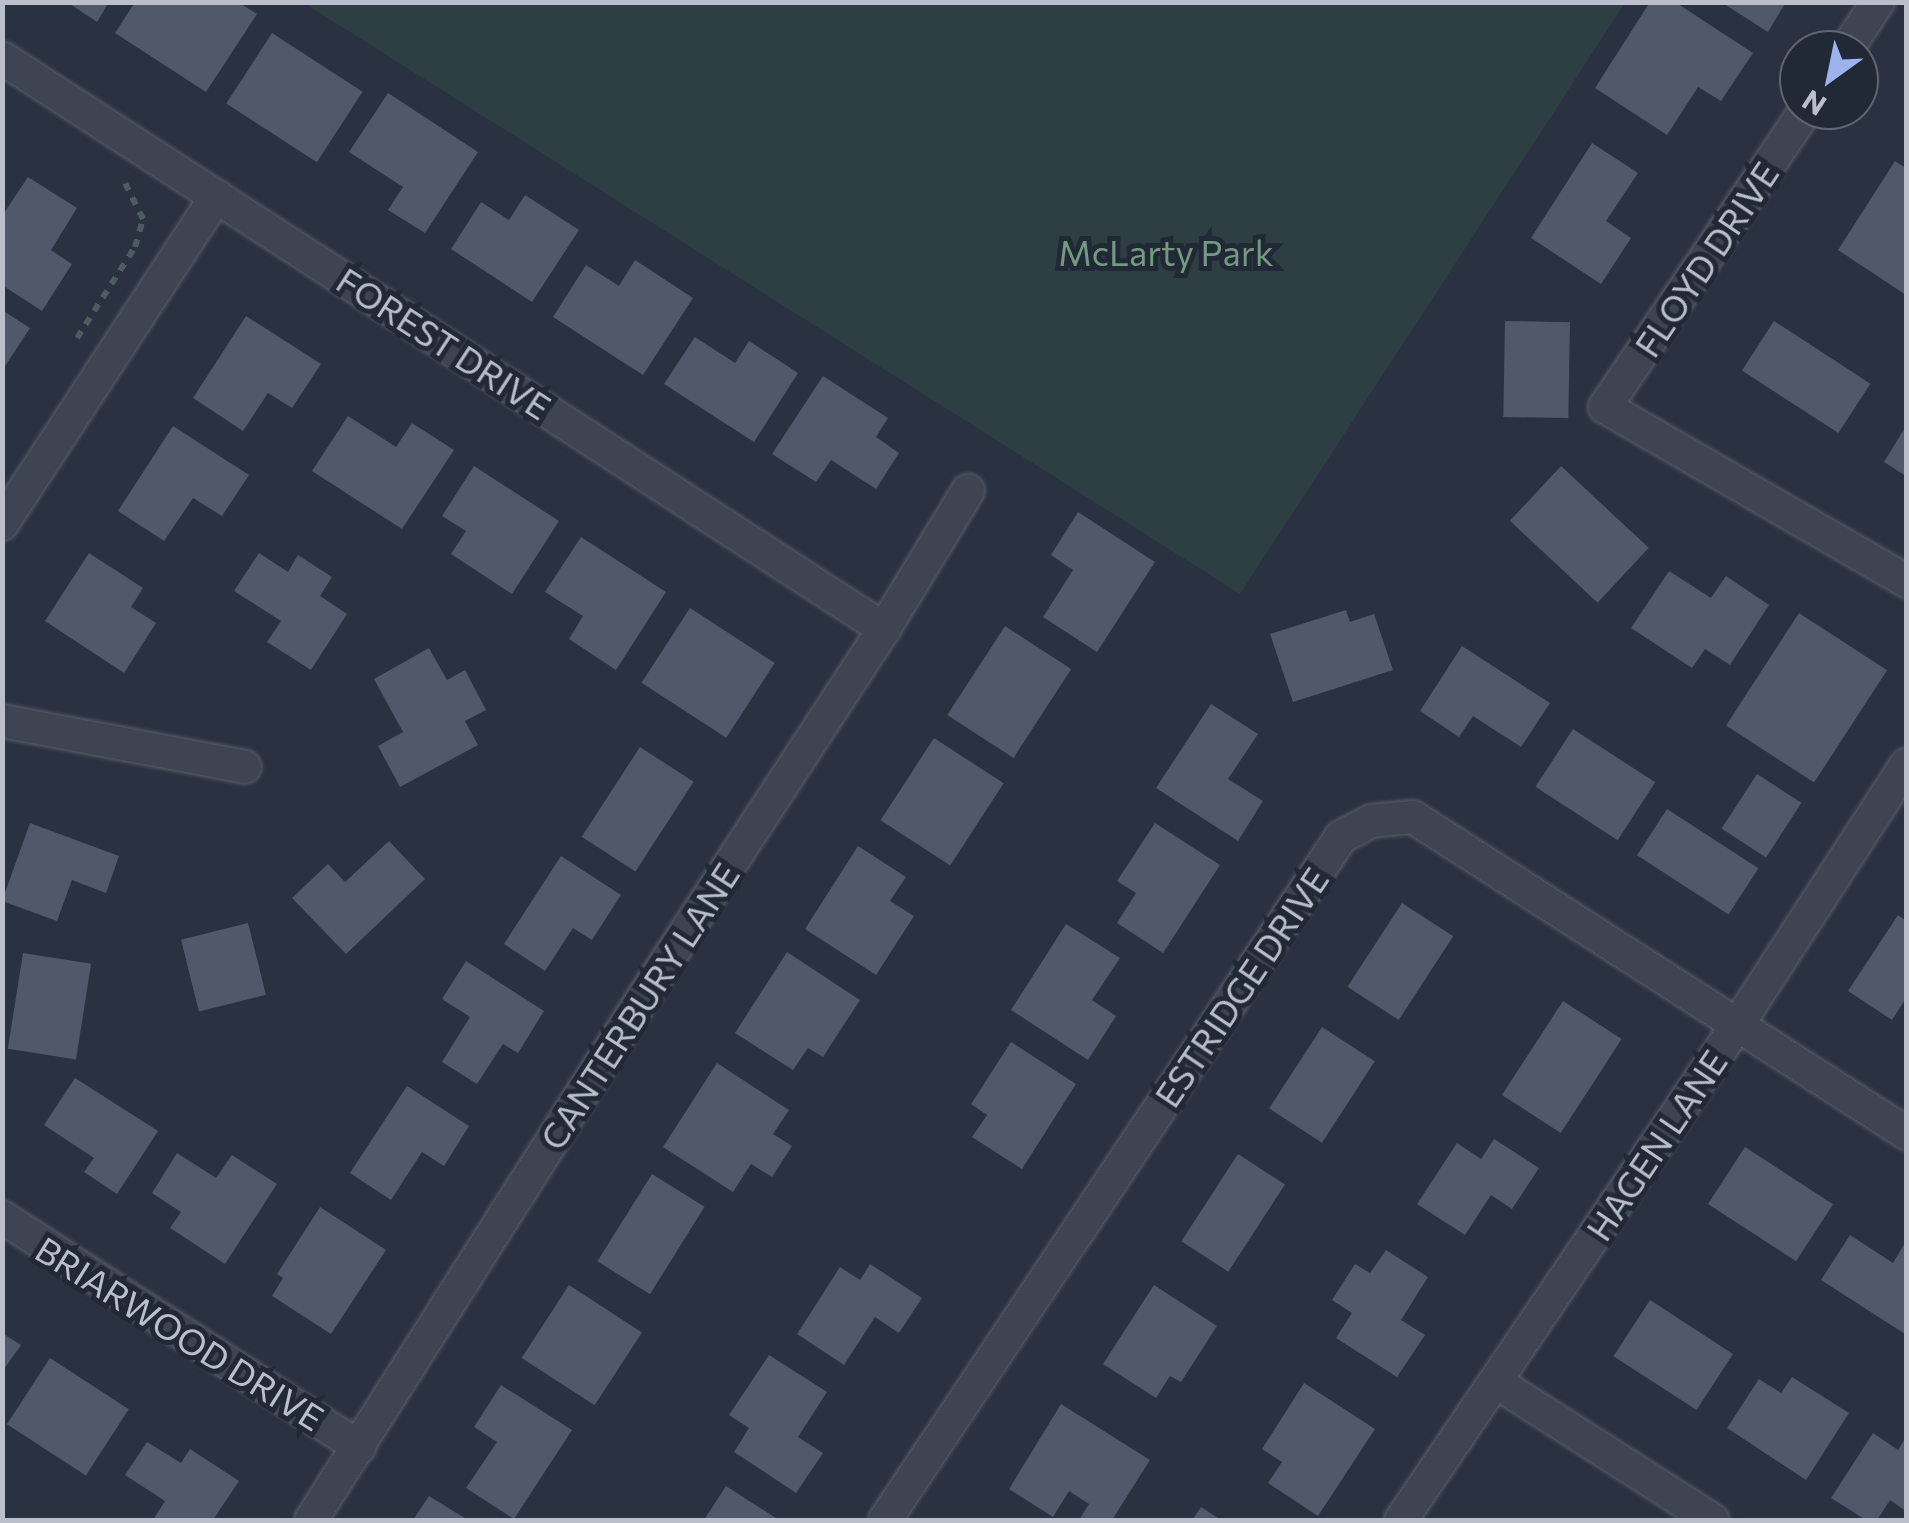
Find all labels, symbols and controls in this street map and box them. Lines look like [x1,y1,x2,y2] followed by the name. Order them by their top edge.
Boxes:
[1779,30,1879,130] north arrow
[1796,84,1832,123] text: N
[1625,154,1787,364] street label: FLOYD DRIVE
[1058,231,1274,273] park label: McLarty Park
[329,258,559,428] street label: FOREST DRIVE
[531,855,747,1157] street label: CANTERBURY LANE
[1146,860,1336,1114] street label: ESTRIDGE DRIVE
[1577,1042,1735,1248] street label: HAGEN LANE
[28,1227,332,1439] street label: BRIARWOOD DRIVE

